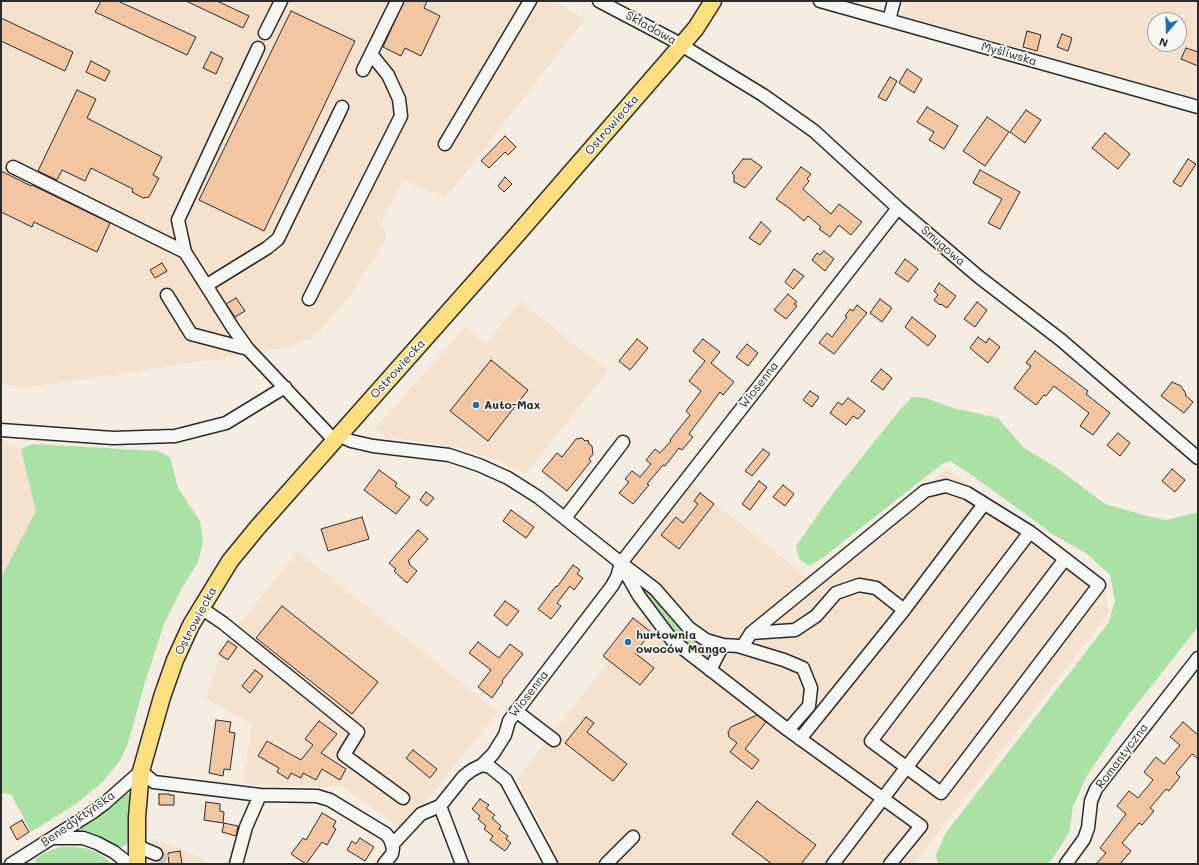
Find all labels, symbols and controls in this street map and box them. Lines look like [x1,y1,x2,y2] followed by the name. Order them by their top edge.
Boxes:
[623,8,679,48] street label: Składowa
[1147,12,1187,52] north arrow
[1157,34,1170,51] text: N
[979,39,1039,69] street label: Myśliwska
[582,92,642,158] street label: Ostrowiecka
[918,223,968,269] street label: Smugowa
[368,336,428,402] street label: Ostrowiecka
[736,359,782,411] street label: Wiosenna
[484,398,540,412] place label: Auto-Max
[471,400,481,410] marker: Auto-Max
[172,584,220,658] street label: Ostrowiecka
[636,628,726,656] place label: hurtownia owoców Mango
[623,637,633,647] marker: hurtownia owoców Mango
[506,668,552,720] street label: Wiosenna
[1093,721,1151,791] street label: Romantyczna
[38,788,118,850] street label: Benedyktyńska

